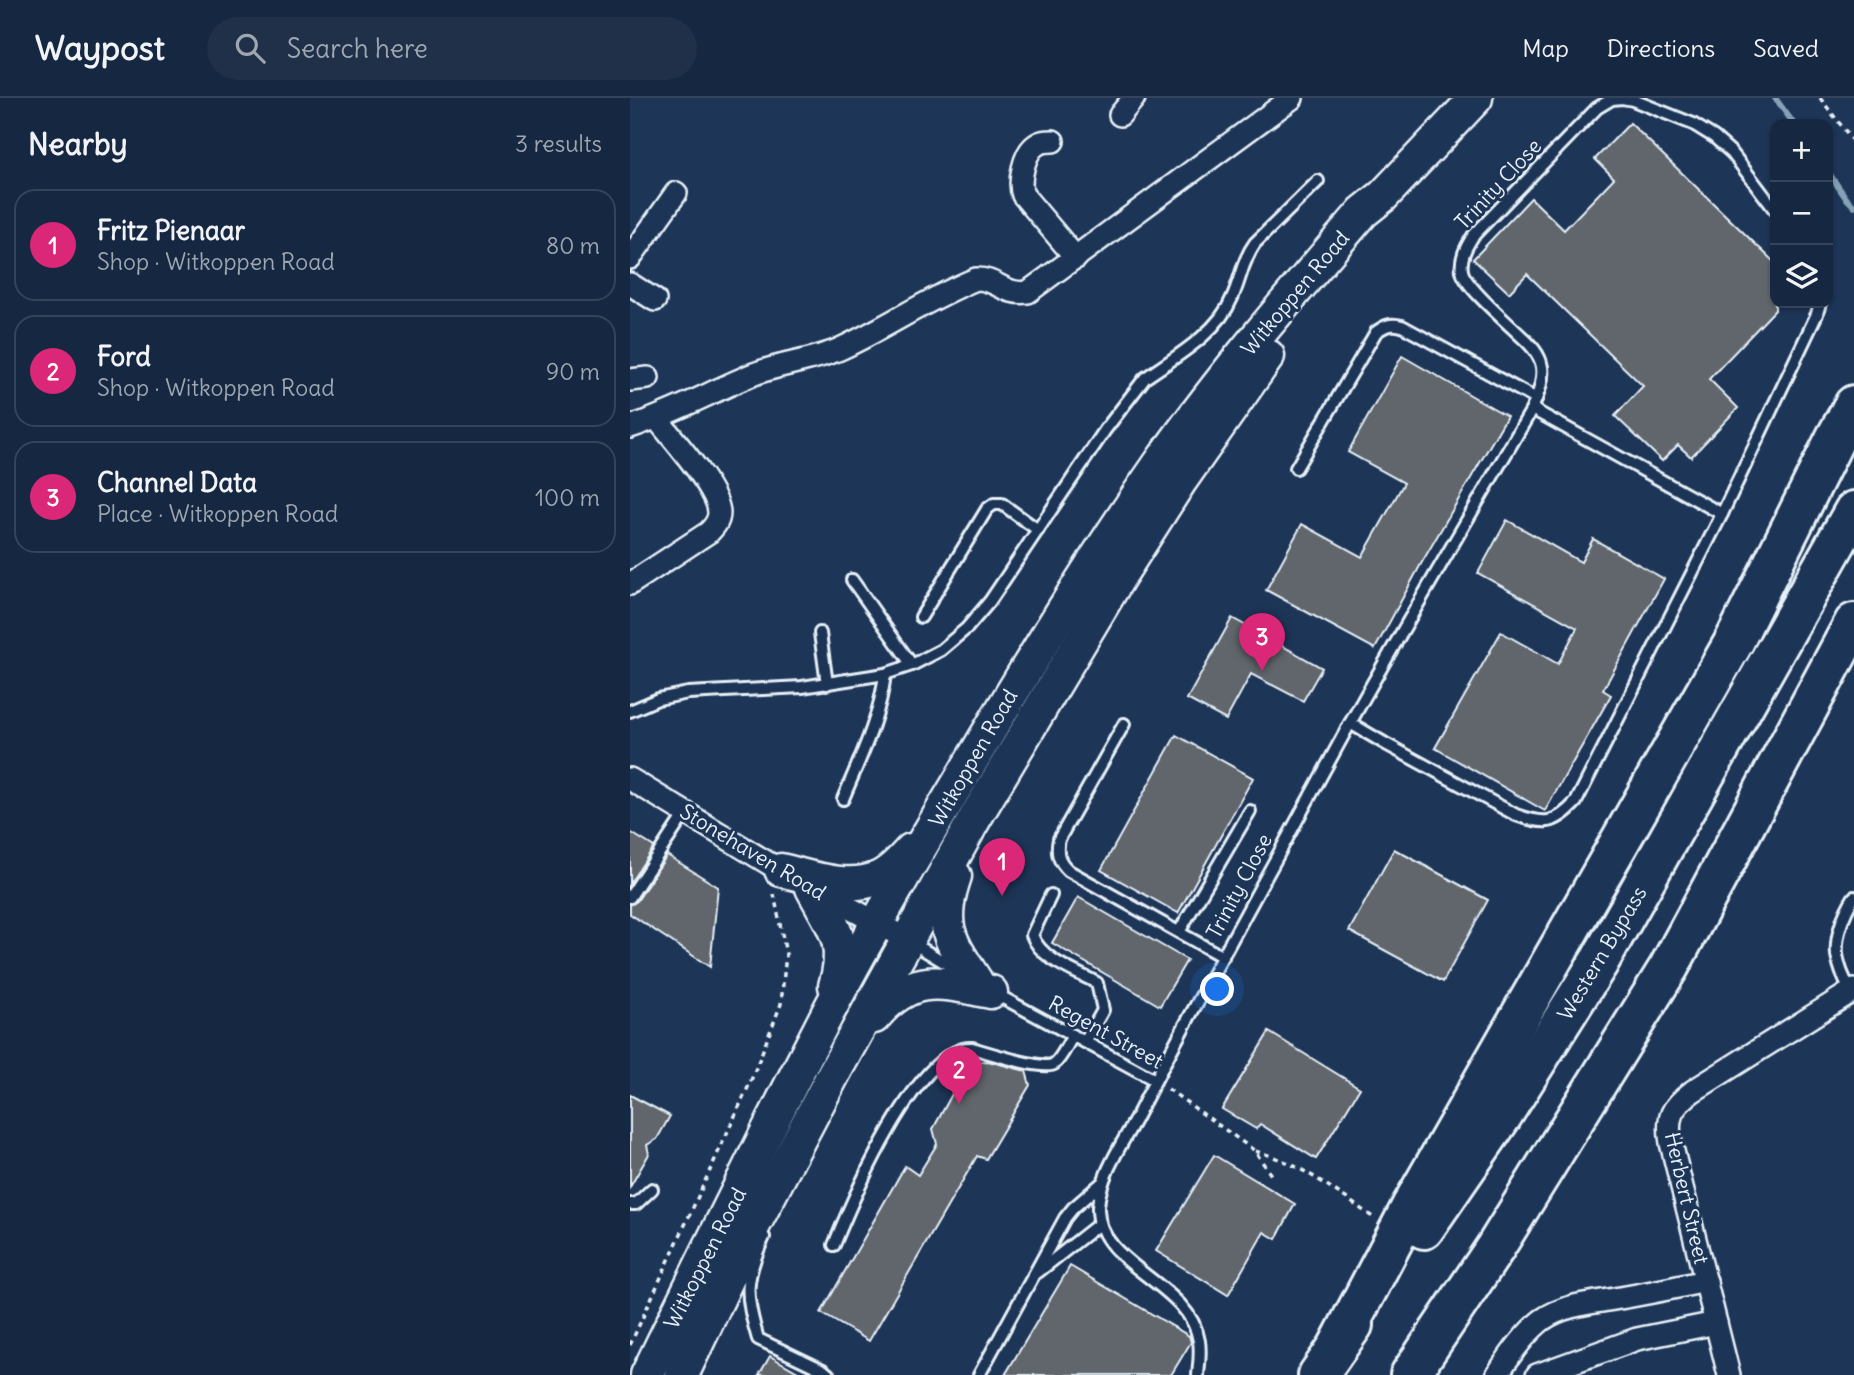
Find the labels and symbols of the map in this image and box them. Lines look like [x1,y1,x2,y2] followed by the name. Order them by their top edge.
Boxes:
[1449,133,1547,235] street label: Trinity Close
[1235,225,1355,361] street label: Witkoppen Road
[1239,613,1285,671] pin: 3
[923,684,1023,832] street label: Witkoppen Road
[675,798,831,906] street label: Stonehaven Road
[1200,829,1278,943] street label: Trinity Close
[979,838,1025,896] pin: 1
[1551,881,1653,1025] street label: Western Bypass
[1200,972,1234,1006] your location
[1044,989,1168,1075] street label: Regent Street
[936,1046,982,1104] pin: 2
[1659,1129,1715,1267] street label: Herbert Street
[658,1183,752,1333] street label: Witkoppen Road

